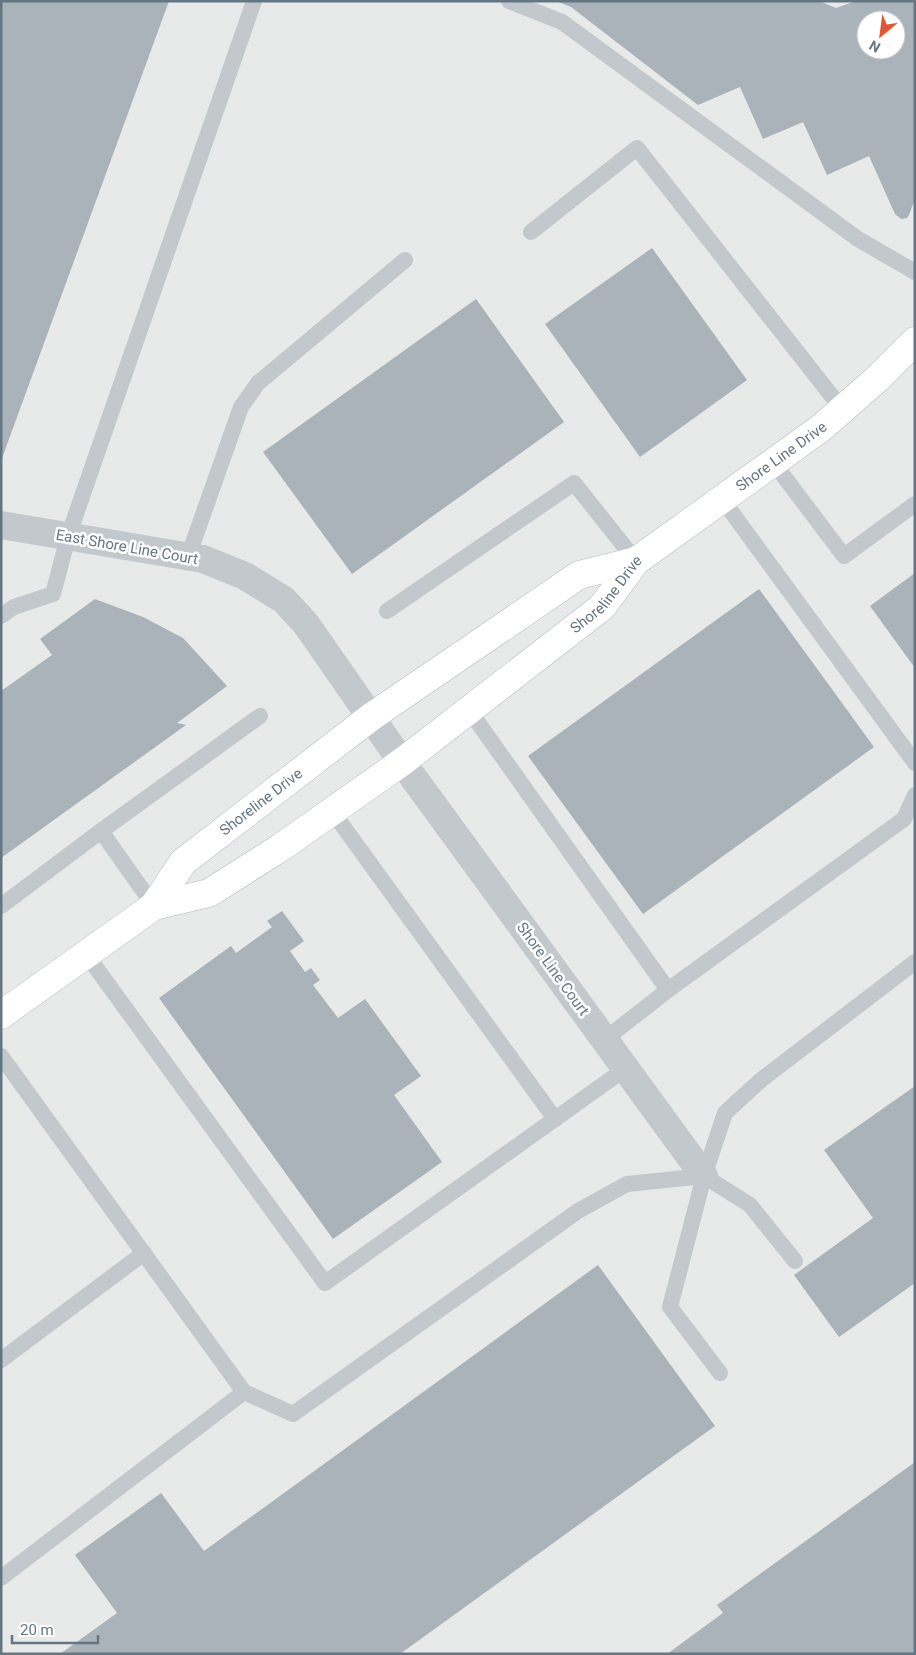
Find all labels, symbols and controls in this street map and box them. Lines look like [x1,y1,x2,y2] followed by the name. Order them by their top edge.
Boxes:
[856,10,906,60] north arrow
[866,37,883,56] text: N
[732,418,831,495] street label: Shore Line Drive
[55,526,200,568] street label: East Shore Line Court
[567,551,645,637] street label: Shoreline Drive
[216,764,306,839] street label: Shoreline Drive
[513,919,593,1019] street label: Shore Line Court
[12,1612,99,1644] scale bar
[20,1621,54,1639] text: 20 m

